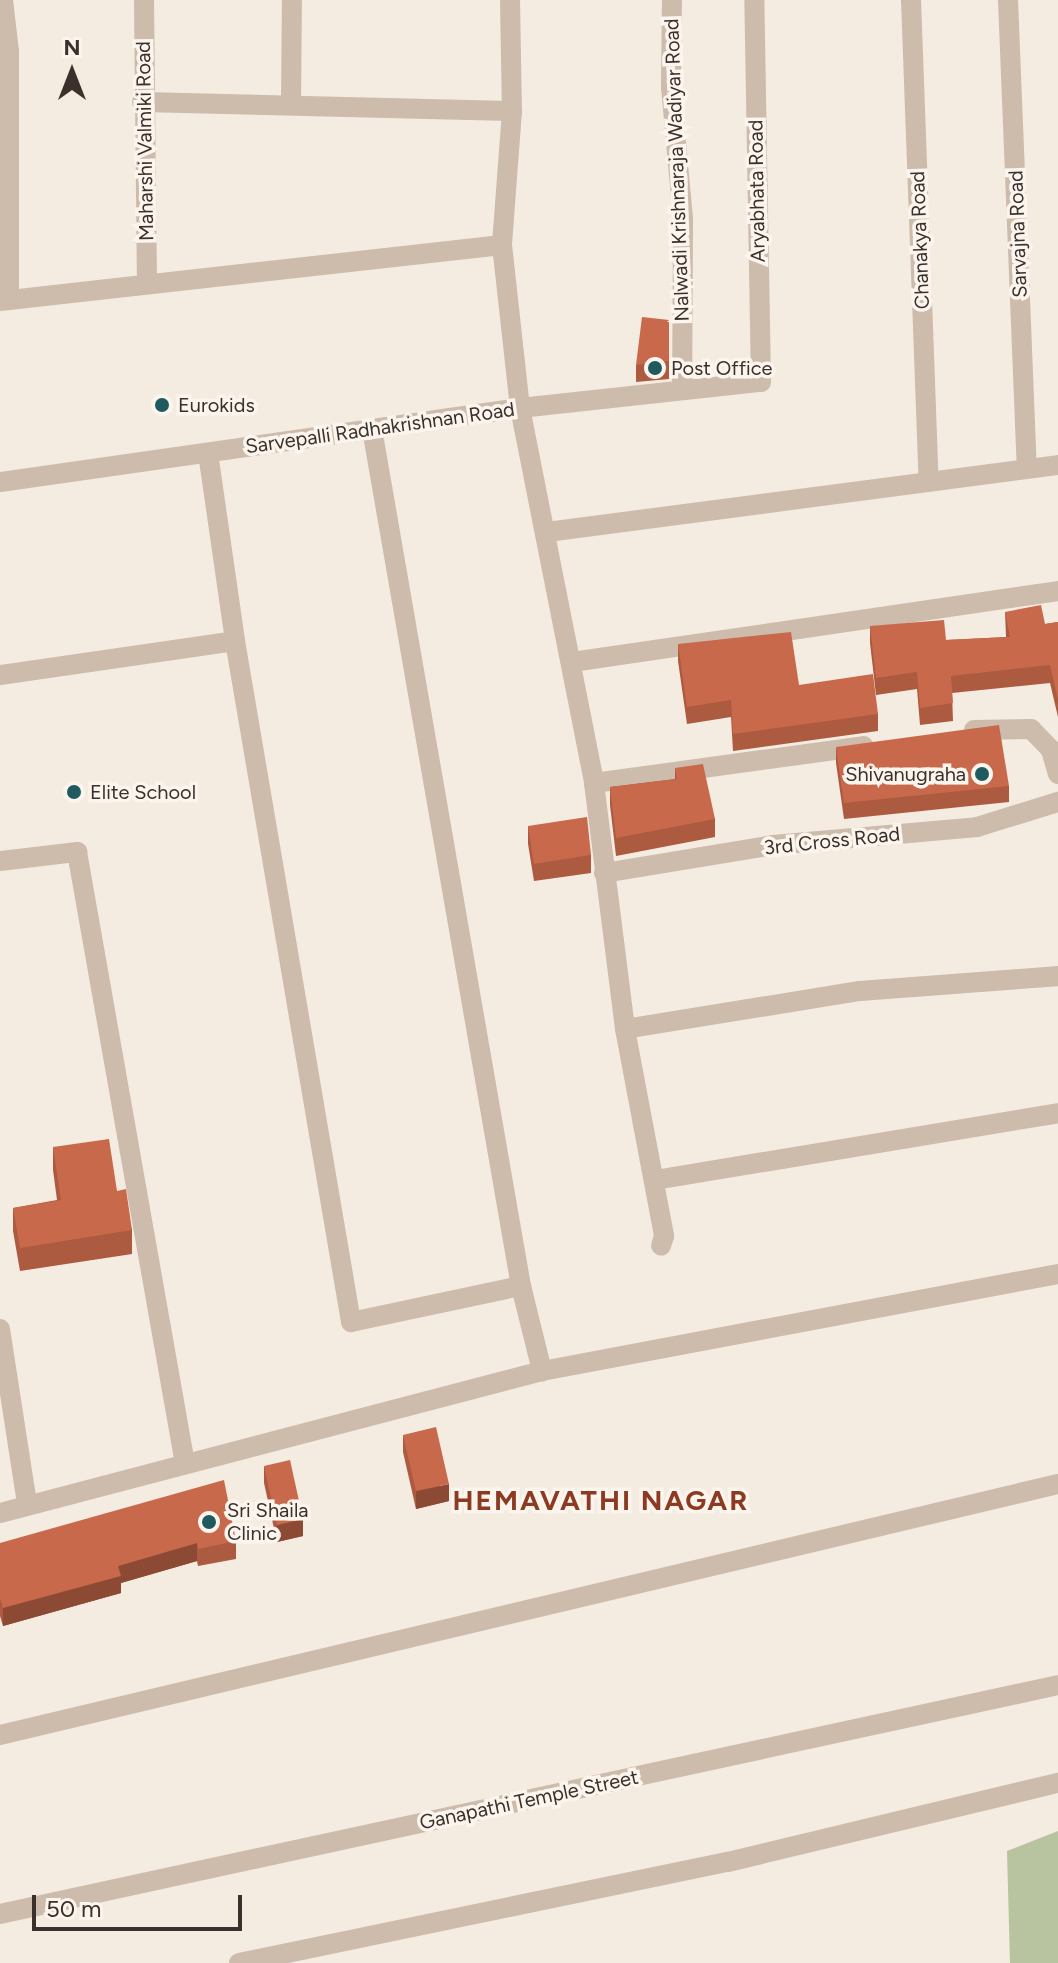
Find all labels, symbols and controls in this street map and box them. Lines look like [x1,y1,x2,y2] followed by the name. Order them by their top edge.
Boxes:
[660,18,694,322] street label: Nalwadi Krishnaraja Wadiyar Road
[32,32,112,112] north arrow
[63,34,81,61] text: N
[131,41,159,241] street label: Maharshi Valmiki Road
[744,120,770,262] street label: Aryabhata Road
[906,170,934,310] street label: Chanakya Road
[1004,170,1032,298] street label: Sarvajna Road
[671,356,772,380] place label: Post Office
[646,359,664,377] marker: Post Office
[178,393,255,417] place label: Eurokids
[153,396,171,414] marker: Eurokids
[244,397,516,459] street label: Sarvepalli Radhakrishnan Road
[845,762,966,786] place label: Shivanugraha
[973,765,991,783] marker: Shivanugraha
[90,780,196,804] place label: Elite School
[65,783,83,801] marker: Elite School
[763,822,901,860] street label: 3rd Cross Road
[453,1483,749,1517] district label: HEMAVATHI NAGAR
[227,1498,308,1545] place label: Sri Shaila Clinic
[198,1511,220,1533] marker: Sri Shaila Clinic
[417,1765,641,1835] street label: Ganapathi Temple Street
[36,1879,246,1929] scale bar
[46,1894,102,1923] text: 50 m

